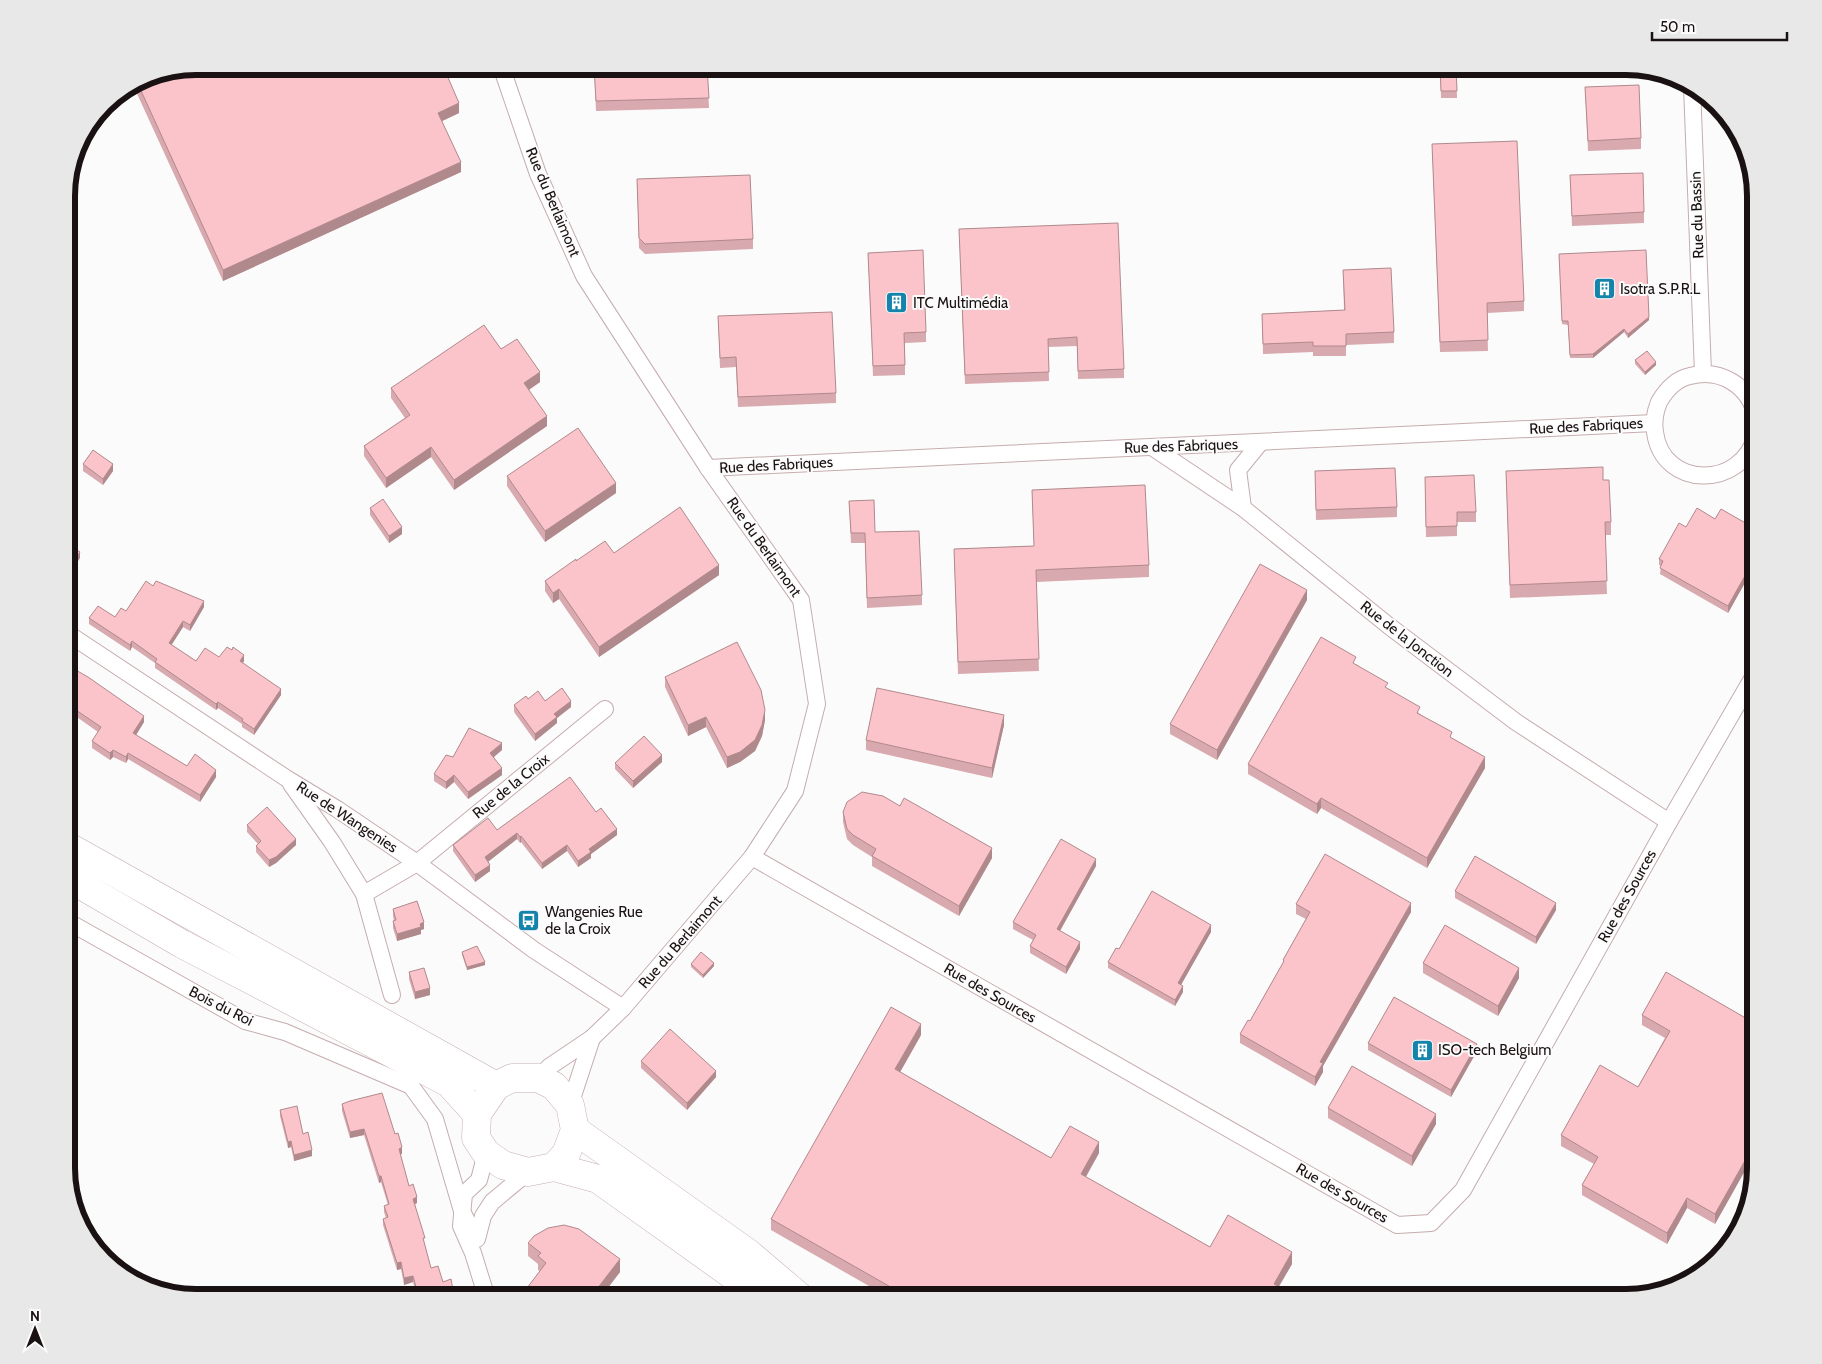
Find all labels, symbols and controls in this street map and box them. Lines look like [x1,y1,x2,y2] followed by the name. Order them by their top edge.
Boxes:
[1652,10,1787,42] scale bar
[1660,18,1695,36] text: 50 m
[522,144,584,260] street label: Rue du Berlaimont
[1686,171,1708,259] street label: Rue du Bassin
[1592,277,1616,301] building icon: Isotra S.P.R.L
[1620,280,1701,298] place label: Isotra S.P.R.L
[885,291,909,315] building icon: ITC Multimédia
[913,294,1009,312] place label: ITC Multimédia
[1529,414,1643,438] street label: Rue des Fabriques
[1124,435,1238,457] street label: Rue des Fabriques
[719,453,833,477] street label: Rue des Fabriques
[723,494,805,600] street label: Rue du Berlaimont
[1357,597,1457,681] street label: Rue de la Jonction
[469,750,553,822] street label: Rue de la Croix
[293,778,401,856] street label: Rue de Wangenies
[1594,846,1660,946] street label: Rue des Sources
[635,892,725,992] street label: Rue du Berlaimont
[545,903,643,938] place label: Wangenies Rue de la Croix
[517,909,541,933] bus stop icon: Wangenies Rue de la Croix
[941,959,1039,1027] street label: Rue des Sources
[186,982,256,1030] street label: Bois du Roi
[1410,1038,1434,1062] building icon: ISO-tech Belgium
[1438,1041,1552,1059] place label: ISO-tech Belgium
[1293,1159,1391,1227] street label: Rue des Sources
[10,1304,60,1354] north arrow
[30,1307,40,1325] text: N

